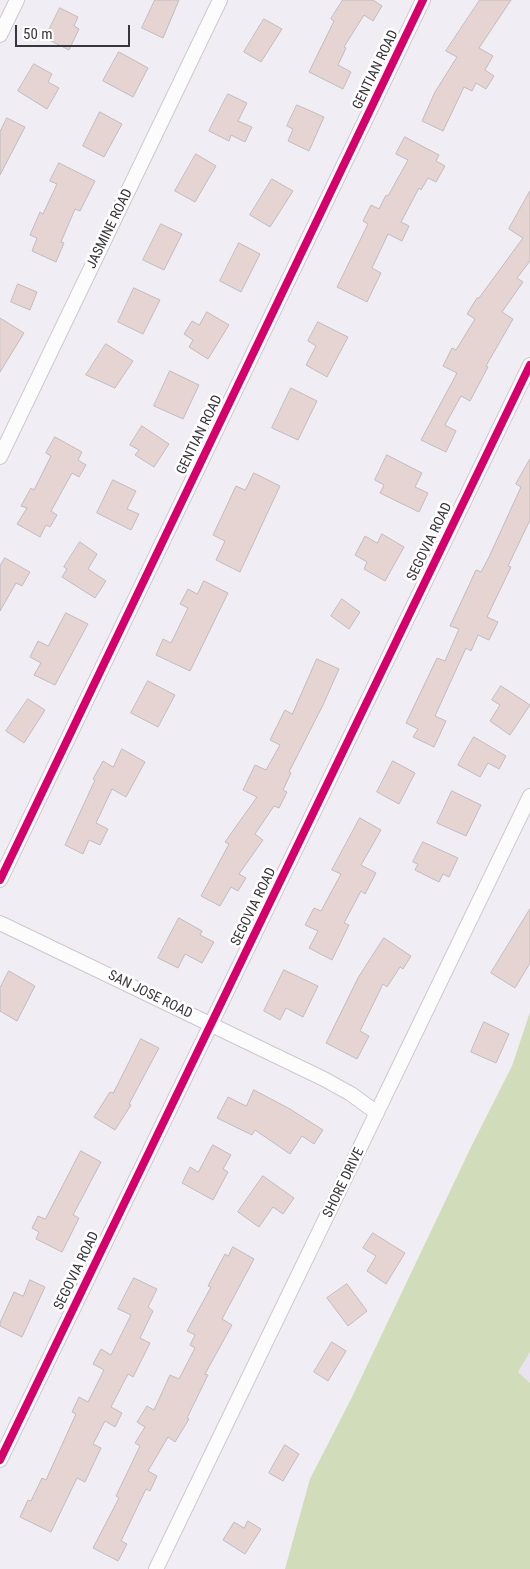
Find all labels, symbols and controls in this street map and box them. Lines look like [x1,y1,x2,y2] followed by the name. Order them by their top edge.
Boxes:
[18,15,132,47] scale bar
[23,25,53,43] text: 50 m
[350,28,402,112] street label: GENTIAN ROAD
[83,186,137,272] street label: JASMINE ROAD
[174,393,226,477] street label: GENTIAN ROAD
[404,500,456,584] street label: SEGOVIA ROAD
[228,865,280,949] street label: SEGOVIA ROAD
[105,967,195,1023] street label: SAN JOSE ROAD
[320,1145,368,1221] street label: SHORE DRIVE
[51,1229,103,1313] street label: SEGOVIA ROAD

